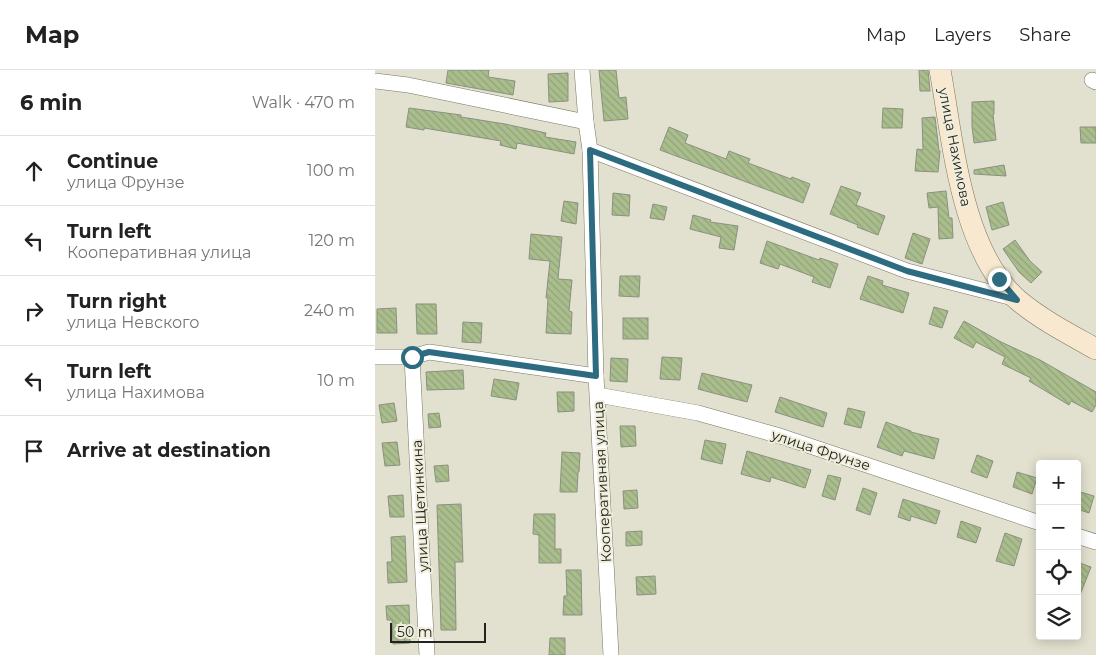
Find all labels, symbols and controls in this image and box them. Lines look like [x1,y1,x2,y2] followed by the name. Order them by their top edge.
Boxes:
[25,20,79,49] text: Map
[866,24,906,46] text: Map
[934,24,991,46] text: Layers
[1019,24,1071,46] text: Share
[934,85,975,208] street label: улица Нахимова
[20,90,82,115] text: 6 min
[252,93,355,112] text: Walk · 470 m
[67,150,158,173] text: Continue
[20,157,48,185] icon: ahead
[307,161,355,180] text: 100 m
[67,173,185,192] text: улица Фрунзе
[67,220,152,243] text: Turn left
[20,227,48,255] icon: left
[308,231,355,250] text: 120 m
[67,243,251,262] text: Кооперативная улица
[988,268,1011,291] route end
[67,290,167,313] text: Turn right
[20,297,48,325] icon: right
[304,301,355,320] text: 240 m
[67,313,200,332] text: улица Невского
[401,346,424,369] route start
[67,360,152,383] text: Turn left
[20,367,48,395] icon: left
[317,371,355,390] text: 10 m
[67,383,205,402] text: улица Нахимова
[589,401,615,563] street label: Кооперативная улица
[768,425,873,474] street label: улица Фрунзе
[20,437,48,465] icon: arrive
[67,439,271,462] text: Arrive at destination
[408,440,433,573] street label: улица Щетинкина
[1036,460,1081,640] map controls
[1036,460,1081,505] button: +
[1036,505,1081,550] button: −
[1036,550,1081,595] button: locate
[1036,595,1081,640] button: layers
[390,620,486,643] scale bar
[397,623,433,641] text: 50 m

